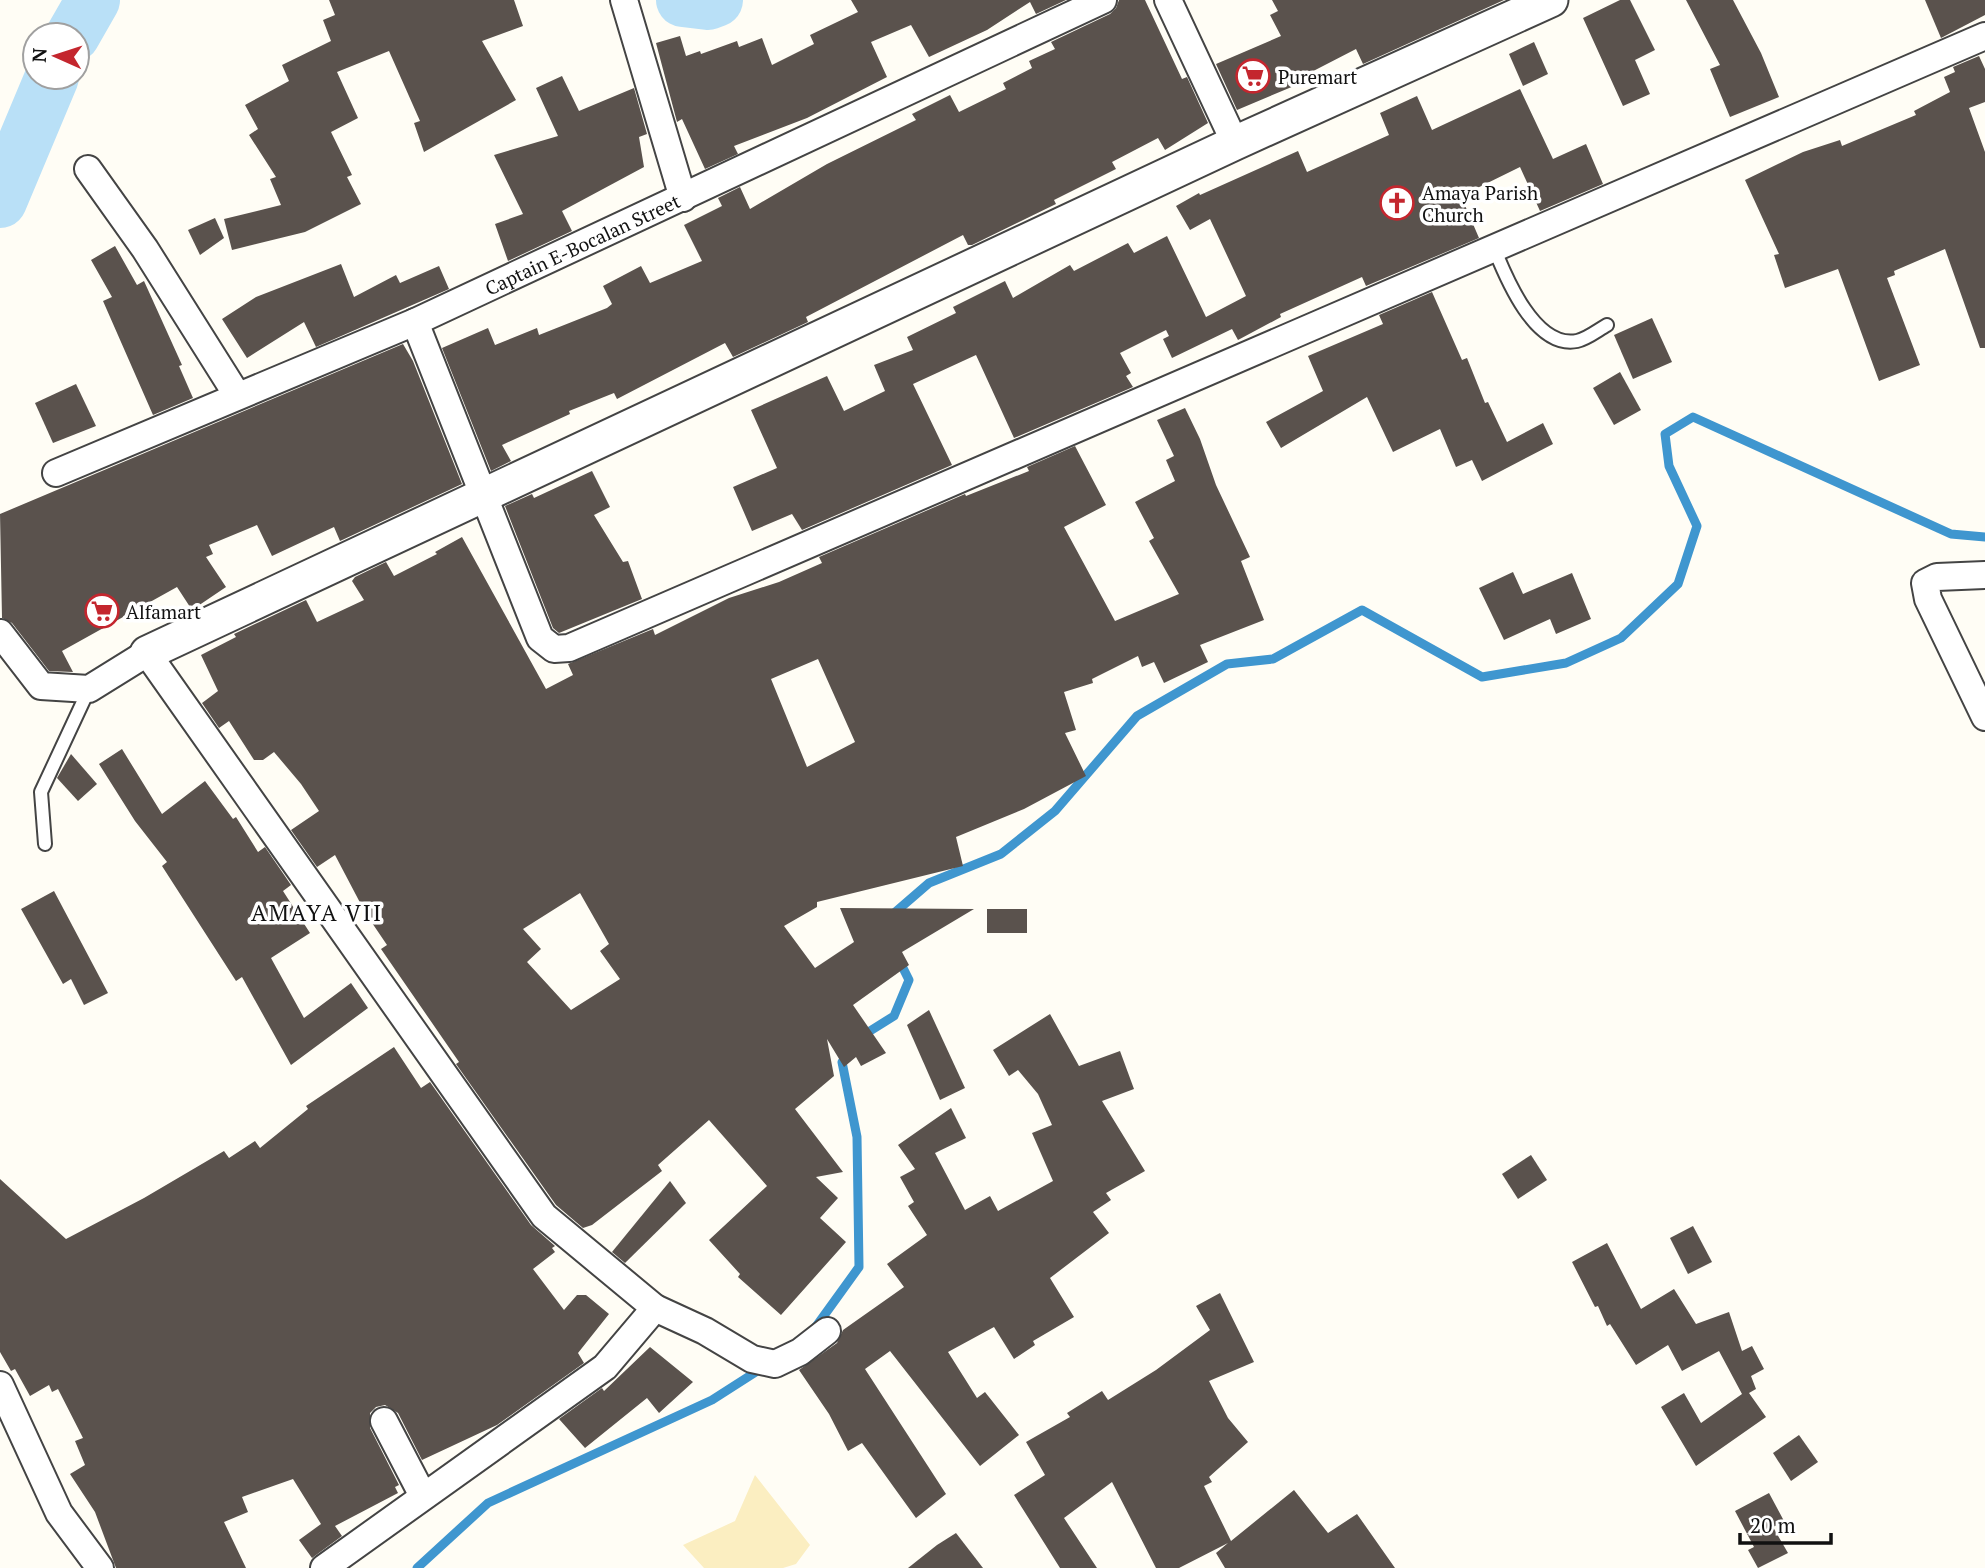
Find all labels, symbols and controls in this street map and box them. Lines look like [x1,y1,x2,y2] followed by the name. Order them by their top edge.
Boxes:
[21,21,91,91] north arrow
[26,47,51,63] text: N
[1234,57,1272,95] supermarket icon: Puremart
[1278,64,1357,89] place label: Puremart
[1422,180,1538,227] place label: Amaya Parish Church
[1378,184,1416,222] church icon: Amaya Parish Church
[481,187,684,300] street label: Captain E-Bocalan Street
[83,592,121,630] supermarket icon: Alfamart
[126,599,201,624] place label: Alfamart
[251,897,383,928] district label: AMAYA VII
[1740,1502,1831,1546] scale bar
[1750,1511,1796,1539] text: 20 m

